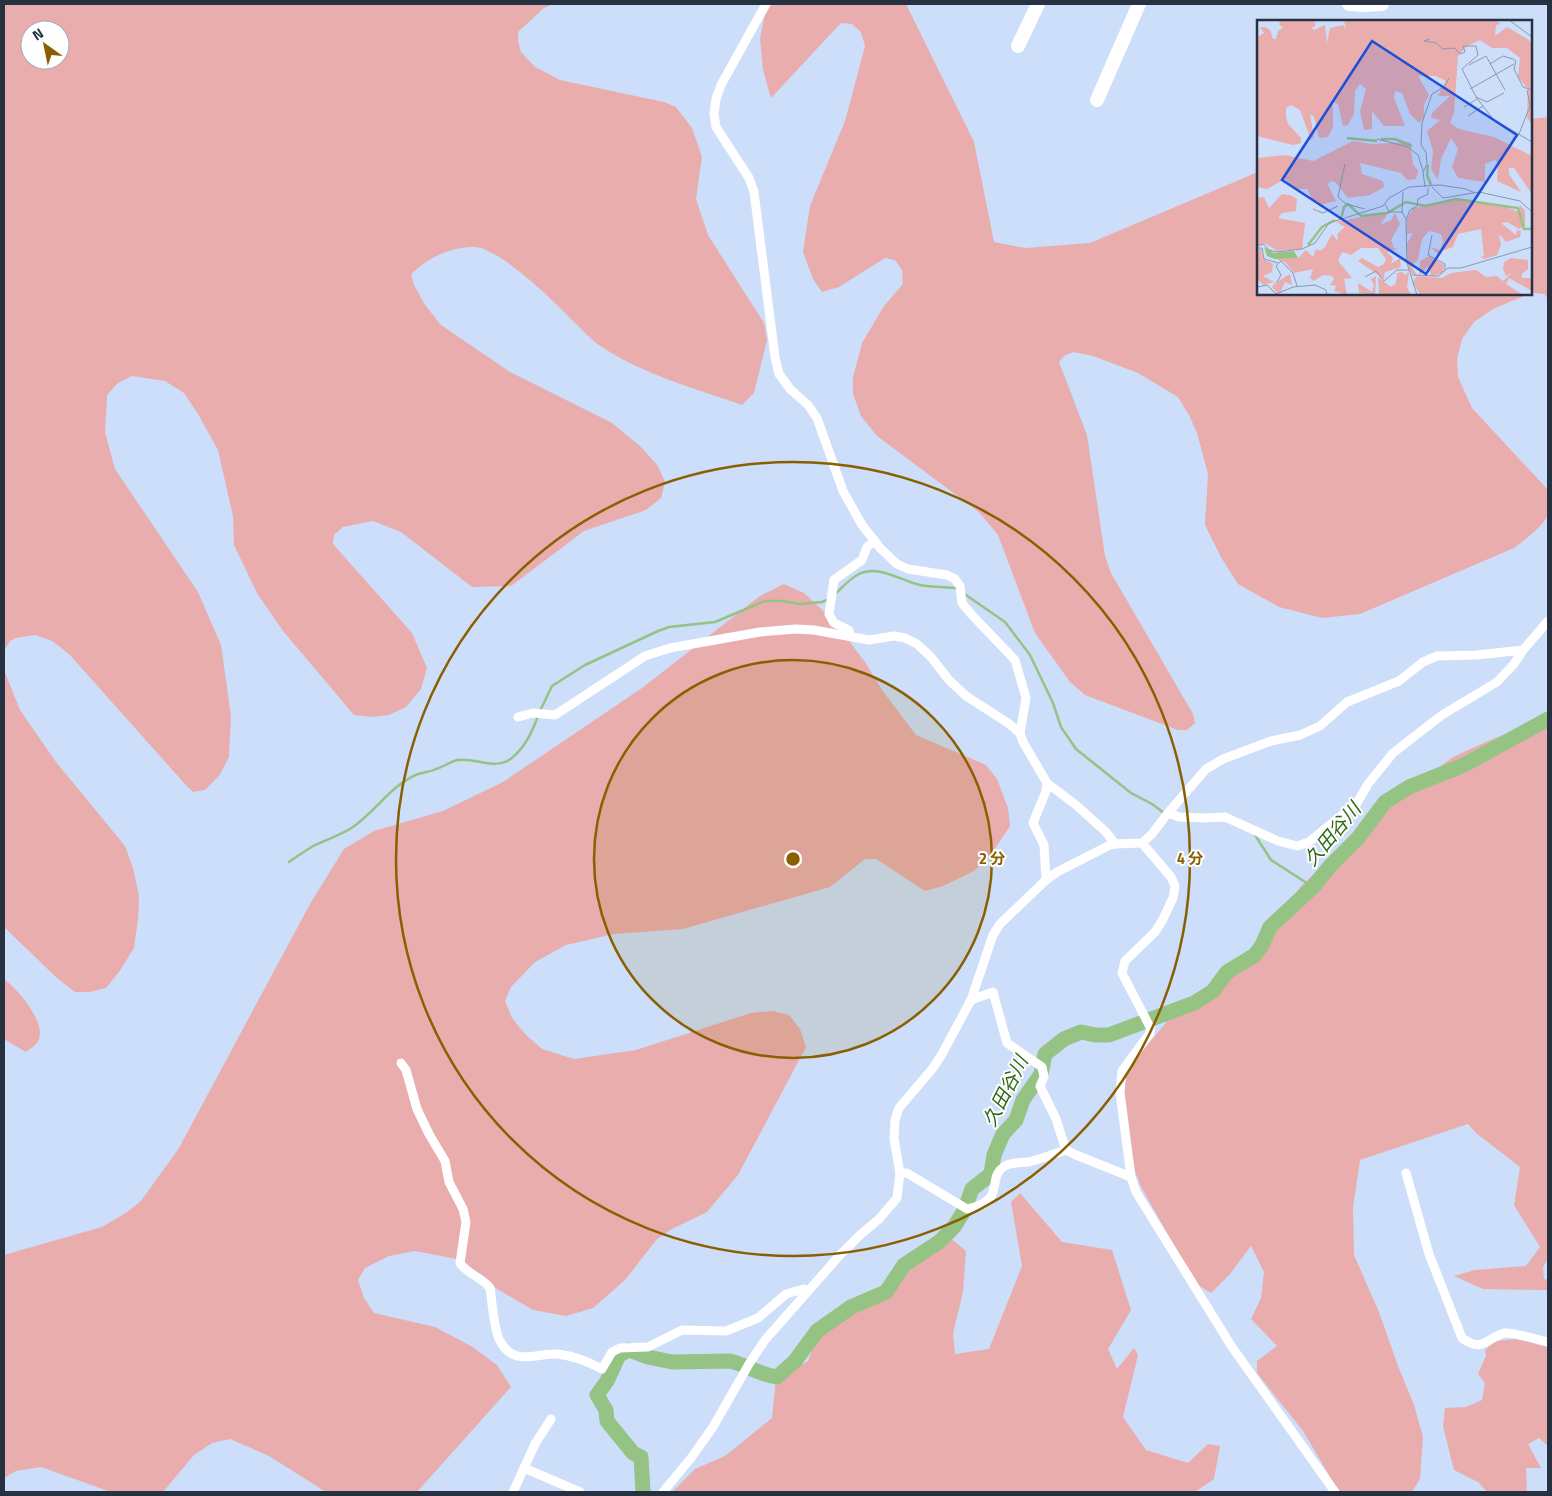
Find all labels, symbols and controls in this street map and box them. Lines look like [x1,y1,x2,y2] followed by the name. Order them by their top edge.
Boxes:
[20,20,70,70] north arrow
[1257,20,1532,295] inset map
[28,22,47,45] text: N
[1296,794,1368,872] water label: 久田谷川
[979,847,1005,870] text: 2 分
[1177,847,1203,870] text: 4 分
[784,850,802,868] centre of rings
[974,1049,1036,1131] water label: 久田谷川

